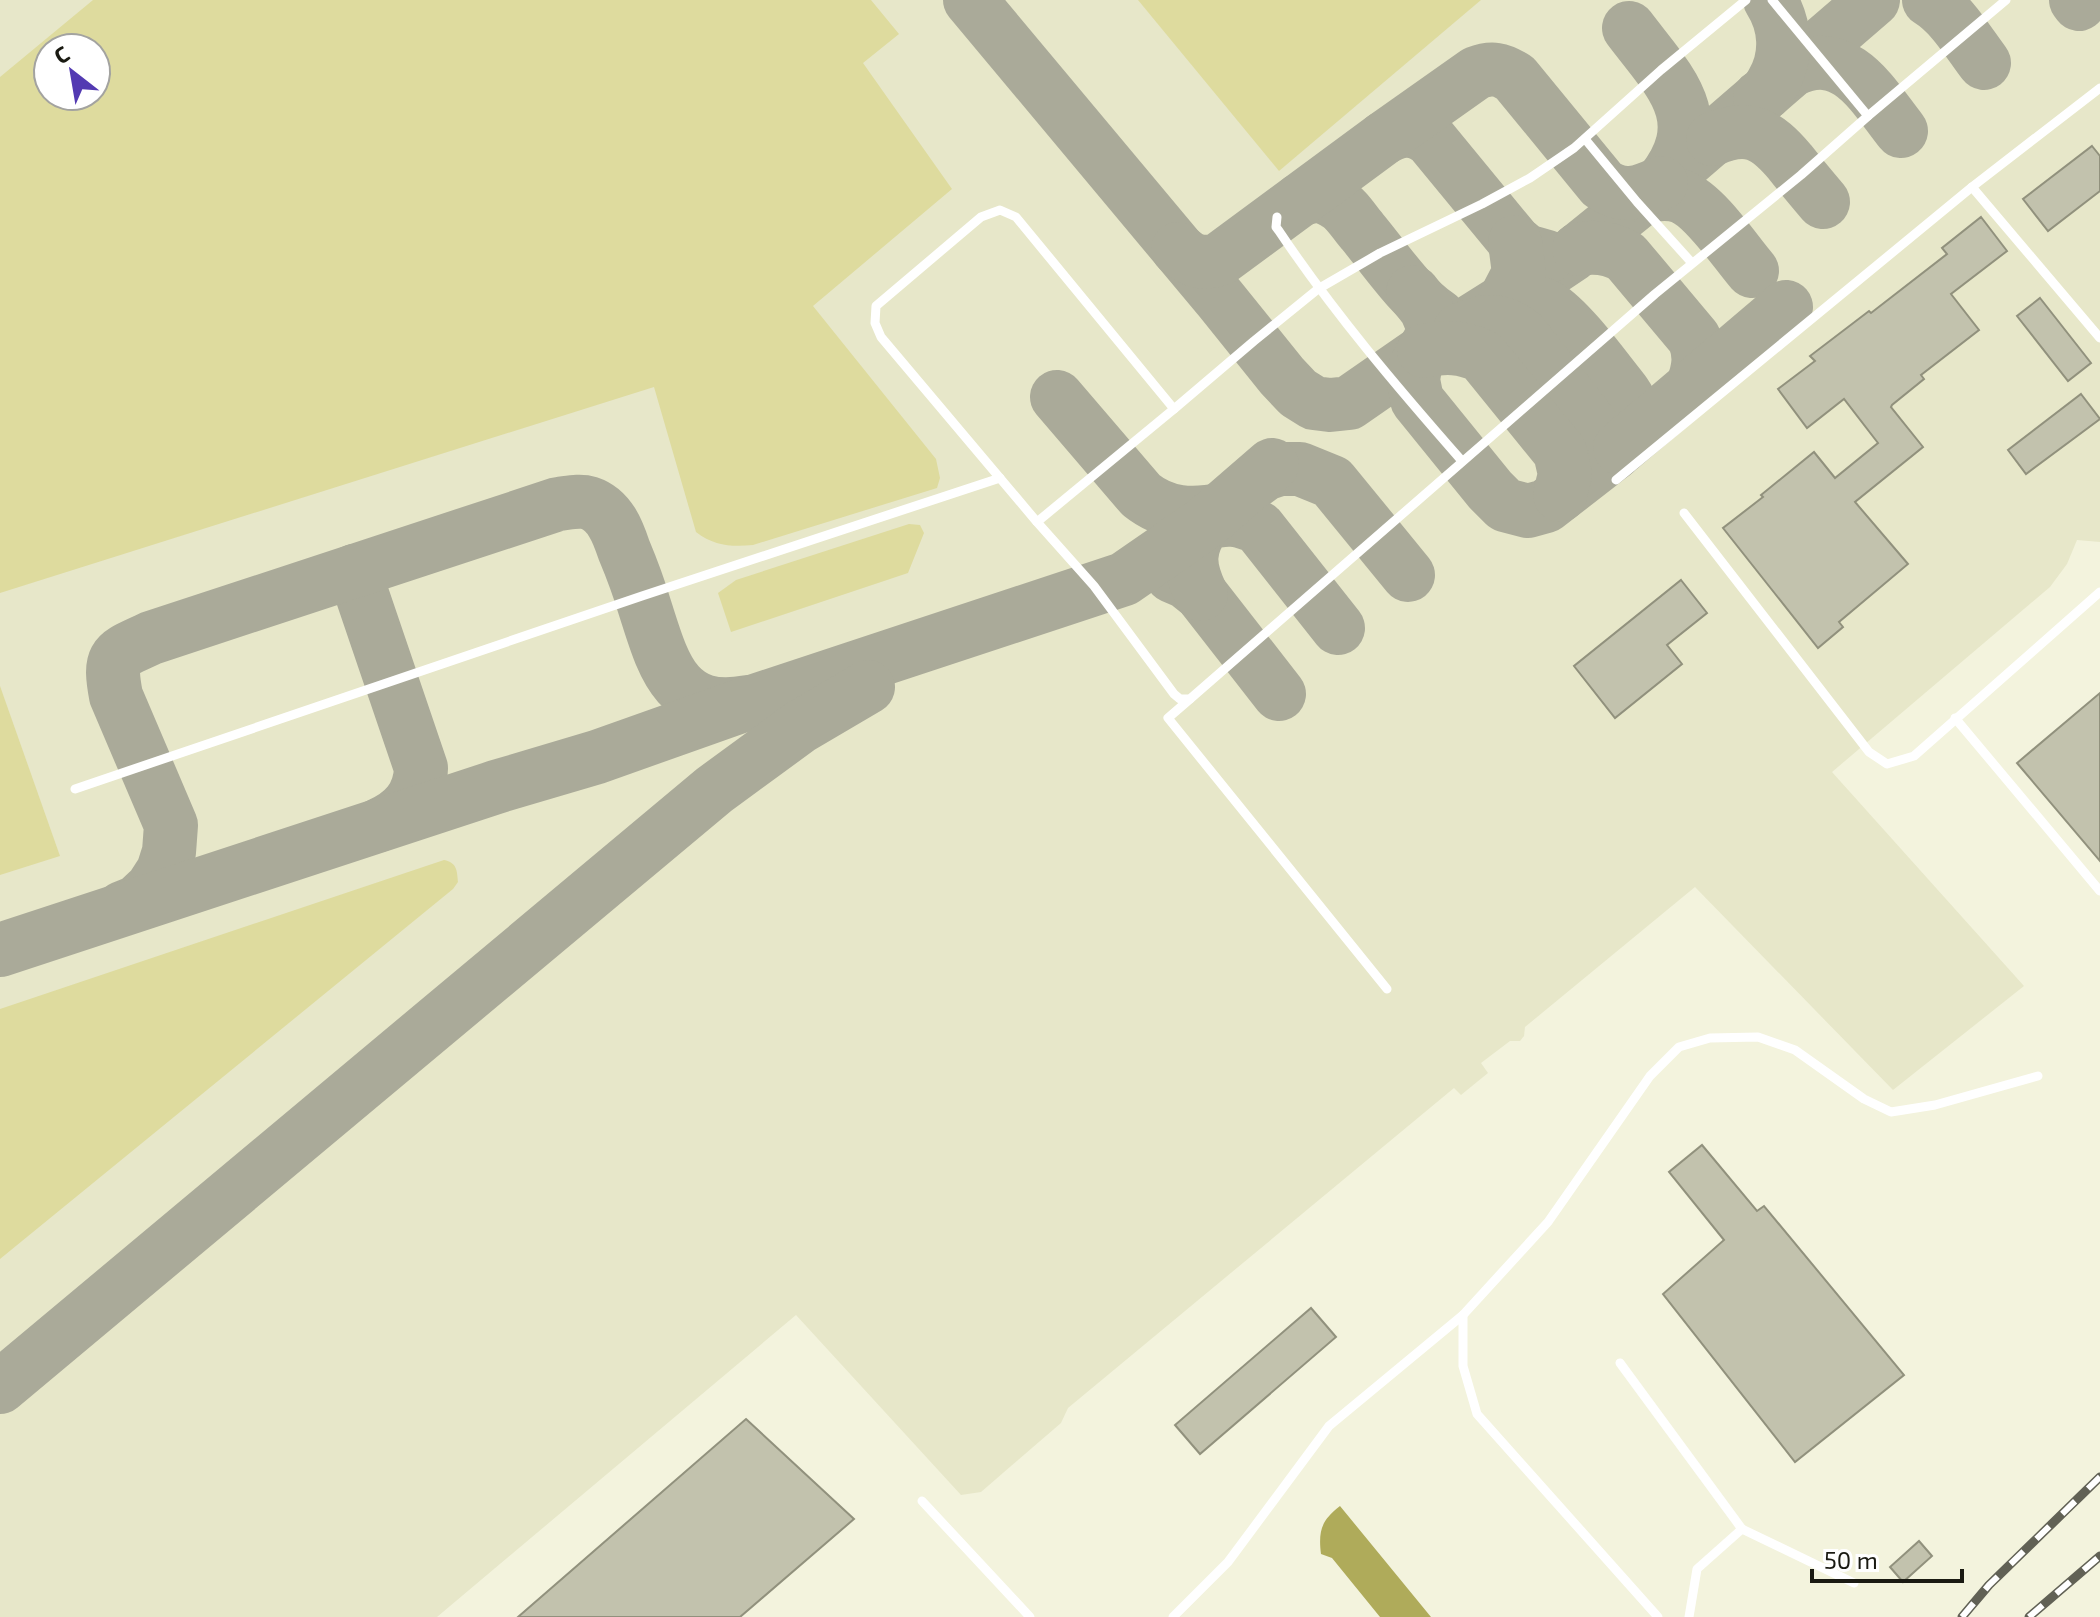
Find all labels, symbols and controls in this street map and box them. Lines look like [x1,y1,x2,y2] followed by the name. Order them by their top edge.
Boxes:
[32,32,112,112] north arrow
[49,39,73,68] text: С
[1812,1533,1962,1583] scale bar
[1824,1545,1878,1574] text: 50 m

